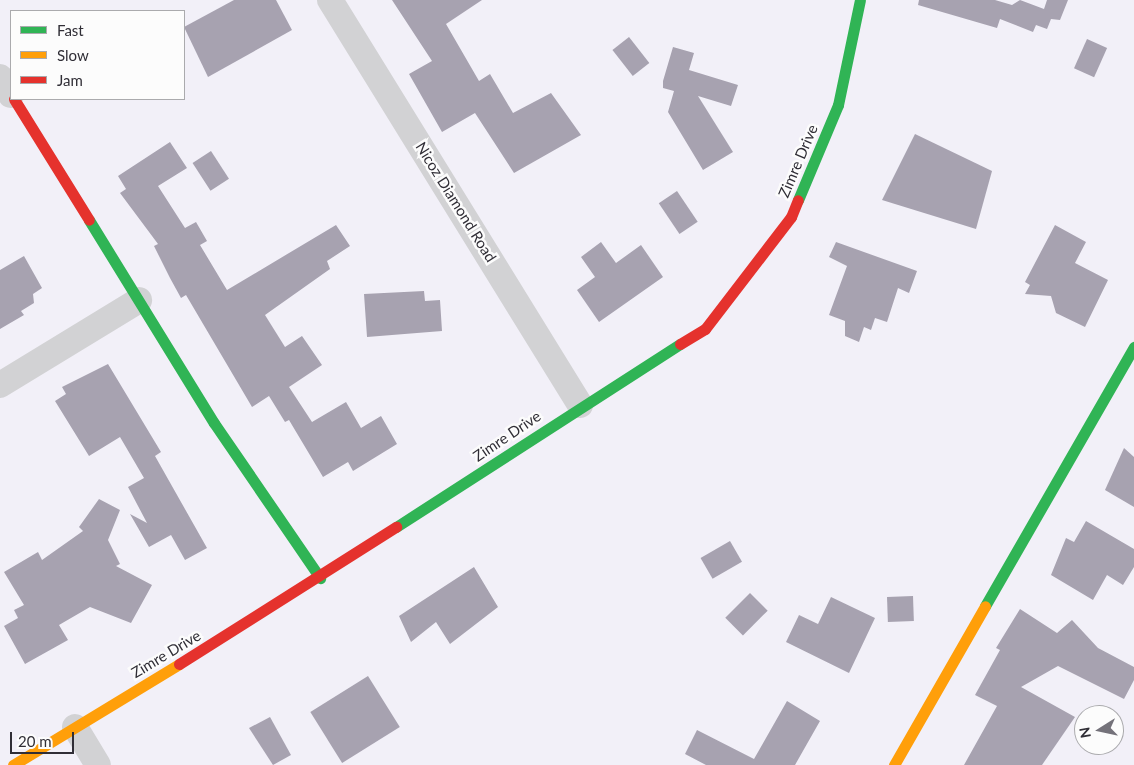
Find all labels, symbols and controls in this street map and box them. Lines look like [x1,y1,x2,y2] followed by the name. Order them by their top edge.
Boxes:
[10,10,185,100] legend
[57,21,84,39] text: Fast
[57,46,89,64] text: Slow
[57,71,83,89] text: Jam
[775,122,821,200] street label: Zimre Drive
[412,139,500,265] street label: Nicoz Diamond Road
[470,407,544,465] street label: Zimre Drive
[128,626,204,682] street label: Zimre Drive
[1074,705,1124,755] north arrow
[12,722,76,754] scale bar
[1075,726,1094,739] text: N
[18,732,52,750] text: 20 m

